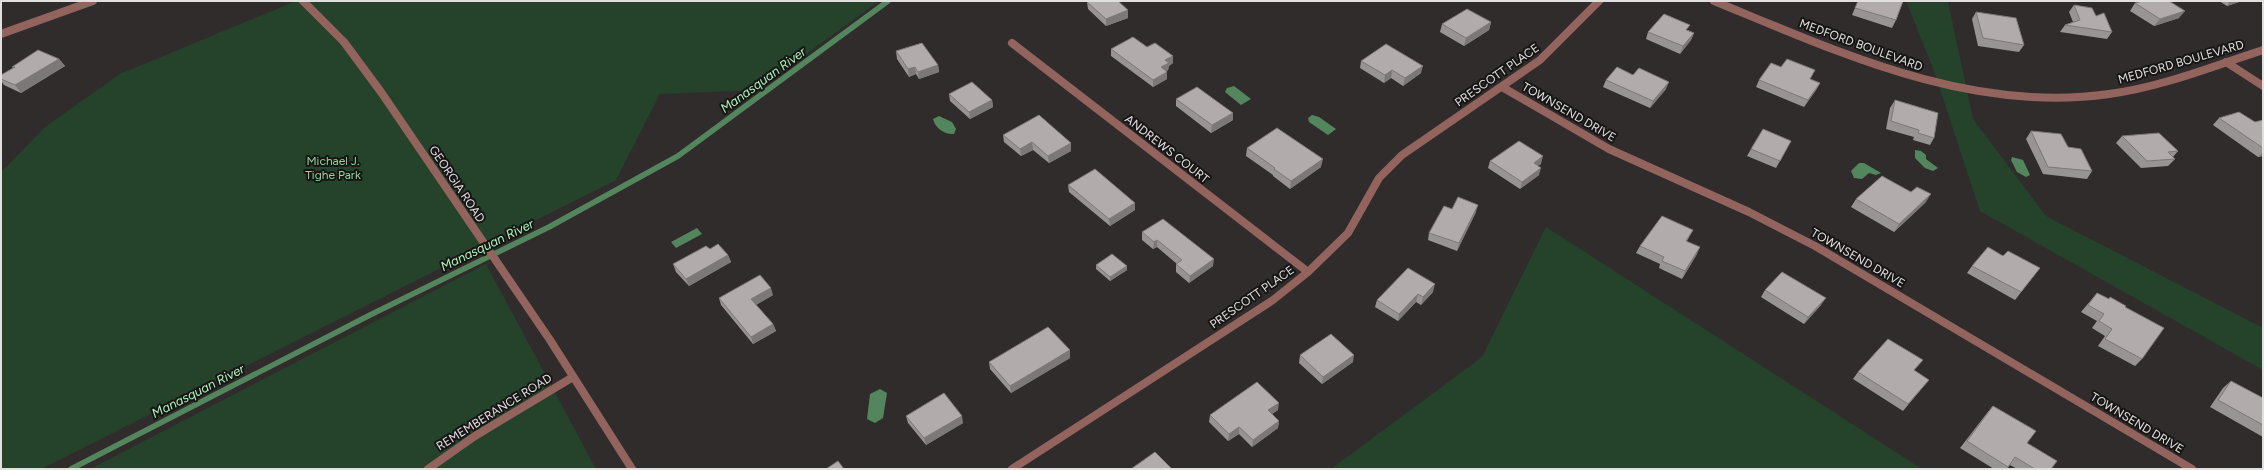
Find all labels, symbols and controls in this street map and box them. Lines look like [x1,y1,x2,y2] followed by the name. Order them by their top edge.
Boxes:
[1797,16,1925,74] street label: MEDFORD BOULEVARD
[2116,37,2246,87] street label: MEDFORD BOULEVARD
[1452,41,1542,109] street label: PRESCOTT PLACE
[717,44,809,116] water label: Manasquan River
[1520,79,1618,145] street label: TOWNSEND DRIVE
[1122,112,1212,186] street label: ANDREWS COURT
[426,143,488,225] street label: GEORGIA ROAD
[305,154,361,182] park label: Michael J. Tighe Park
[438,216,537,274] water label: Manasquan River
[1809,225,1907,291] street label: TOWNSEND DRIVE
[1207,263,1297,331] street label: PRESCOTT PLACE
[149,361,247,421] water label: Manasquan River
[434,371,554,453] street label: REMEMBERANCE ROAD
[2088,390,2186,456] street label: TOWNSEND DRIVE

